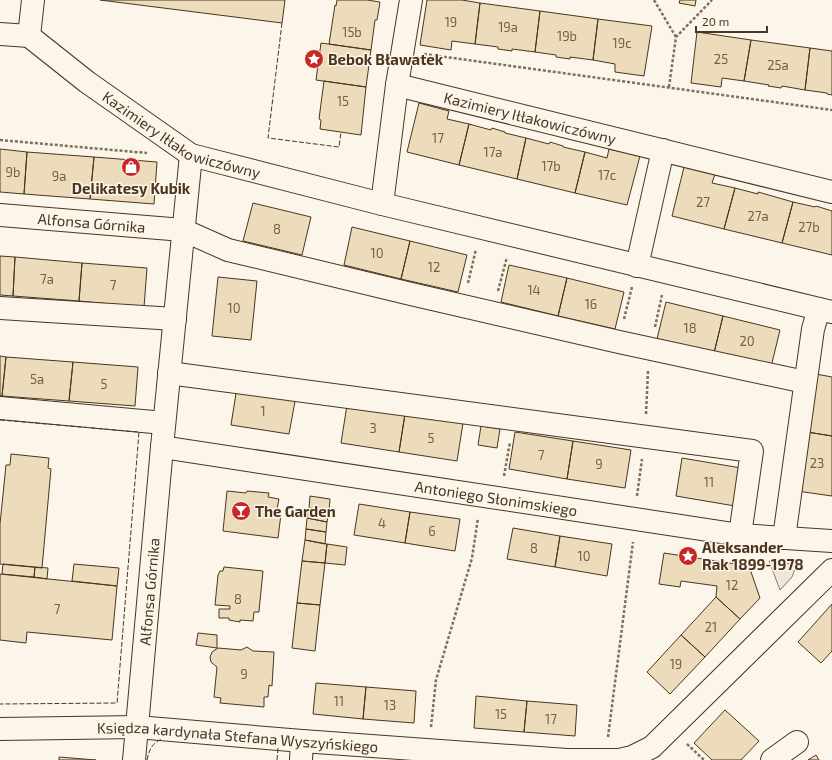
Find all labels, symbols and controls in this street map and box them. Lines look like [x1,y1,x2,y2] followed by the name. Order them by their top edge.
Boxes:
[696,8,767,34] scale bar
[445,14,457,30] house number: 19
[702,14,729,28] text: 20 m
[498,19,518,35] house number: 19a
[342,24,362,40] house number: 15b
[557,28,577,44] house number: 19b
[613,35,631,51] house number: 19c
[303,48,325,70] place icon: Bebok Bławatek
[328,50,444,68] place label: Bebok Bławatek
[714,51,728,67] house number: 25
[767,57,789,73] house number: 25a
[99,87,262,181] street label: Kazimiery Iłłakowiczówny
[442,88,618,148] street label: Kazimiery Iłłakowiczówny
[337,93,349,109] house number: 15
[432,130,444,146] house number: 17
[484,144,502,160] house number: 17a
[120,156,142,178] shop icon: Delikatesy Kubik
[541,158,561,174] house number: 17b
[6,164,20,180] house number: 9b
[598,167,616,183] house number: 17c
[52,168,66,184] house number: 9a
[72,179,191,198] place label: Delikatesy Kubik
[696,194,710,210] house number: 27
[747,208,769,224] house number: 27a
[37,209,146,236] street label: Alfonsa Górnika
[798,219,820,235] house number: 27b
[273,221,281,237] house number: 8
[370,245,384,261] house number: 10
[428,259,440,275] house number: 12
[40,271,54,287] house number: 7a
[110,277,117,293] house number: 7
[527,282,541,298] house number: 14
[585,296,597,312] house number: 16
[227,300,241,316] house number: 10
[683,320,697,336] house number: 18
[739,333,755,349] house number: 20
[30,371,44,387] house number: 5a
[101,376,108,392] house number: 5
[260,403,266,419] house number: 1
[369,420,377,436] house number: 3
[428,430,435,446] house number: 5
[538,447,545,463] house number: 7
[810,455,824,471] house number: 23
[595,456,603,472] house number: 9
[704,474,714,490] house number: 11
[414,477,579,519] street label: Antoniego Słonimskiego
[230,500,252,522] bar icon: The Garden
[255,502,336,520] place label: The Garden
[378,515,386,531] house number: 4
[428,523,436,539] house number: 6
[135,537,163,646] street label: Alfonsa Górnika
[702,538,804,573] place label: Aleksander Rak 1899-1978
[530,540,538,556] house number: 8
[677,545,699,567] place icon: Aleksander Rak 1899-1978
[577,548,591,564] house number: 10
[726,577,738,593] house number: 12
[234,591,242,607] house number: 8
[54,601,61,617] house number: 7
[705,619,717,635] house number: 21
[670,656,682,672] house number: 19
[240,666,248,682] house number: 9
[334,693,344,709] house number: 11
[384,697,396,713] house number: 13
[495,706,507,722] house number: 15
[545,711,557,727] house number: 17
[97,718,379,755] street label: Księdza kardynała Stefana Wyszyńskiego

